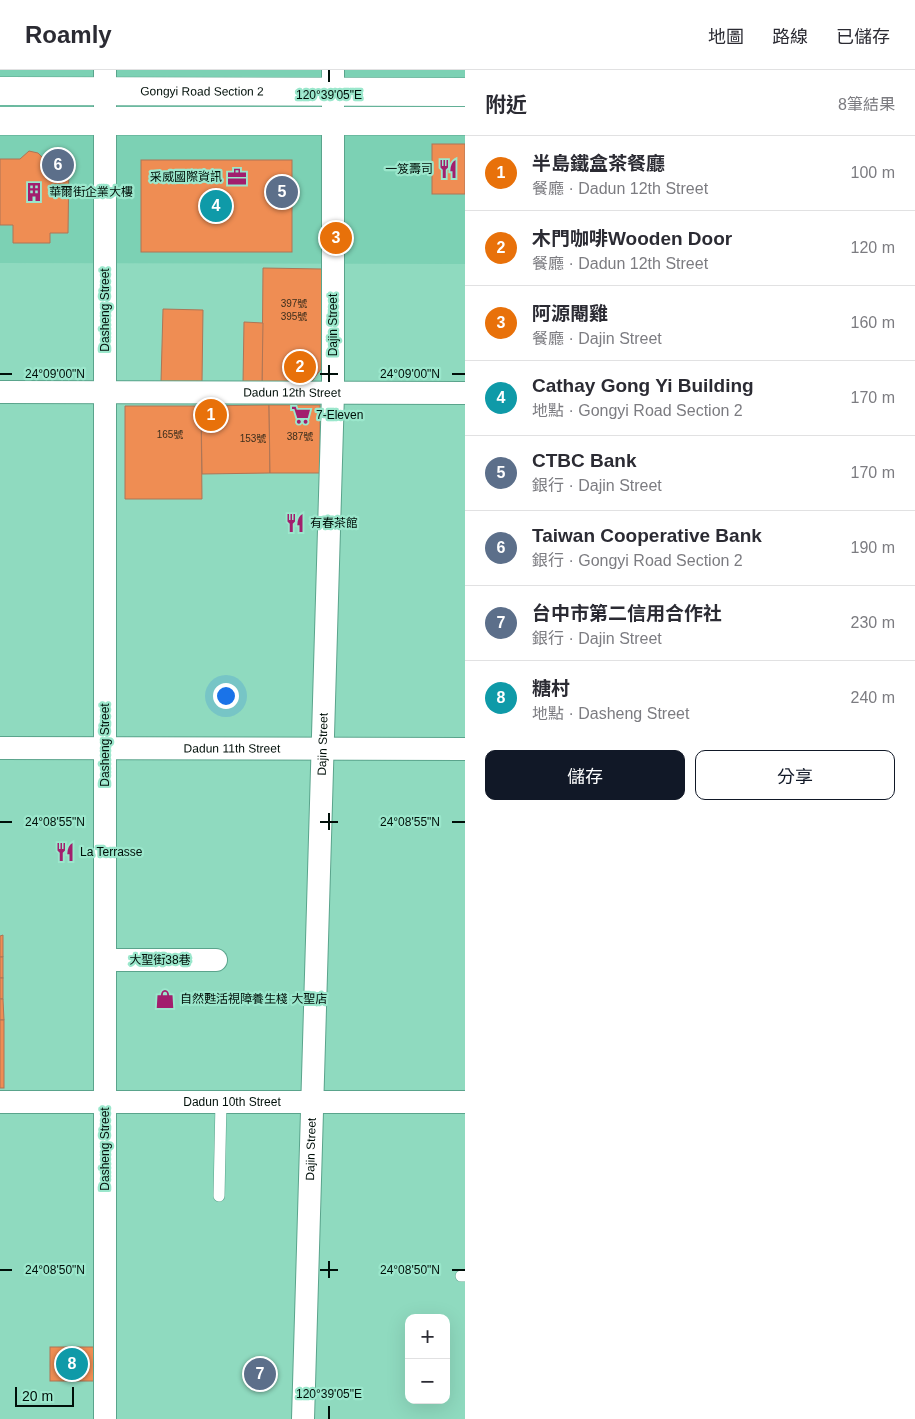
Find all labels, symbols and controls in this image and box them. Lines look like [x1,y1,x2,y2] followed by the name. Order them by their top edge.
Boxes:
[25,21,112,48] text: Roamly
[708,27,744,47] text: 地圖
[772,27,808,47] text: 路線
[836,27,890,47] text: 已儲存
[140,84,264,99] street label: Gongyi Road Section 2
[296,88,362,102] text: 120°39'05"E
[485,93,527,116] text: 附近
[838,96,895,113] text: 8筆結果
[42,146,74,184] pin: 6
[532,153,665,174] text: 半島鐵盒茶餐廳
[437,158,459,180] restaurant icon: 一笈壽司
[385,162,433,176] place label: 一笈壽司
[497,164,505,181] text: 1
[851,164,895,181] text: 100 m
[226,166,248,188] office icon: 采威國際資訊
[150,170,222,184] place label: 采威國際資訊
[266,173,298,211] pin: 5
[532,180,708,197] text: 餐廳 · Dadun 12th Street
[23,181,45,203] building icon: 華爾街企業大樓
[49,185,133,199] place label: 華爾街企業大樓
[200,187,232,225] pin: 4
[320,219,352,257] pin: 3
[532,228,732,249] text: 木門咖啡Wooden Door
[497,239,505,256] text: 2
[851,239,895,256] text: 120 m
[532,255,708,272] text: 餐廳 · Dadun 12th Street
[98,268,112,352] street label: Dasheng Street
[326,293,340,356] street label: Dajin Street
[281,298,307,309] house number: 397號
[532,303,608,324] text: 阿源閹雞
[281,311,307,322] house number: 395號
[497,314,505,331] text: 3
[851,314,895,331] text: 160 m
[532,330,662,347] text: 餐廳 · Dajin Street
[284,348,316,386] pin: 2
[25,367,85,381] text: 24°09'00"N
[380,367,440,381] text: 24°09'00"N
[532,375,754,396] text: Cathay Gong Yi Building
[243,386,341,400] street label: Dadun 12th Street
[497,389,505,406] text: 4
[851,389,895,406] text: 170 m
[195,396,227,434] pin: 1
[532,402,743,419] text: 地點 · Gongyi Road Section 2
[290,404,312,426] supermarket icon: 7-Eleven
[316,408,363,422] place label: 7-Eleven
[157,429,183,440] house number: 165號
[287,431,313,442] house number: 387號
[240,433,266,444] house number: 153號
[532,450,637,471] text: CTBC Bank
[497,464,505,481] text: 5
[851,464,895,481] text: 170 m
[532,477,662,494] text: 銀行 · Dajin Street
[284,512,306,534] restaurant icon: 有春茶館
[310,516,358,530] place label: 有春茶館
[532,525,762,546] text: Taiwan Cooperative Bank
[497,539,505,556] text: 6
[851,539,895,556] text: 190 m
[532,552,743,569] text: 銀行 · Gongyi Road Section 2
[532,603,722,624] text: 台中市第二信用合作社
[497,614,505,631] text: 7
[851,614,895,631] text: 230 m
[532,630,662,647] text: 銀行 · Dajin Street
[532,678,570,699] text: 糖村
[213,683,239,709] your location
[497,689,505,706] text: 8
[851,689,895,706] text: 240 m
[98,703,112,787] street label: Dasheng Street
[532,705,689,722] text: 地點 · Dasheng Street
[315,712,331,776] street label: Dajin Street
[184,741,281,756] street label: Dadun 11th Street
[485,750,685,800] button: 儲存
[695,750,895,800] button: 分享
[25,815,85,829] text: 24°08'55"N
[380,815,440,829] text: 24°08'55"N
[54,841,76,863] restaurant icon: La Terrasse
[80,845,143,859] place label: La Terrasse
[129,953,191,967] street label: 大聖街38巷
[154,988,176,1010] shop icon: 自然甦活視障養生棧 大聖店
[180,992,327,1006] place label: 自然甦活視障養生棧 大聖店
[183,1095,281,1109] street label: Dadun 10th Street
[98,1107,112,1191] street label: Dasheng Street
[303,1117,319,1181] street label: Dajin Street
[25,1263,85,1277] text: 24°08'50"N
[380,1263,440,1277] text: 24°08'50"N
[405,1314,450,1404] map controls
[405,1314,450,1359] button: +
[56,1345,88,1383] pin: 8
[244,1355,276,1393] pin: 7
[405,1359,450,1404] button: −
[15,1384,74,1407] scale bar
[296,1387,362,1401] text: 120°39'05"E
[22,1388,53,1404] text: 20 m

